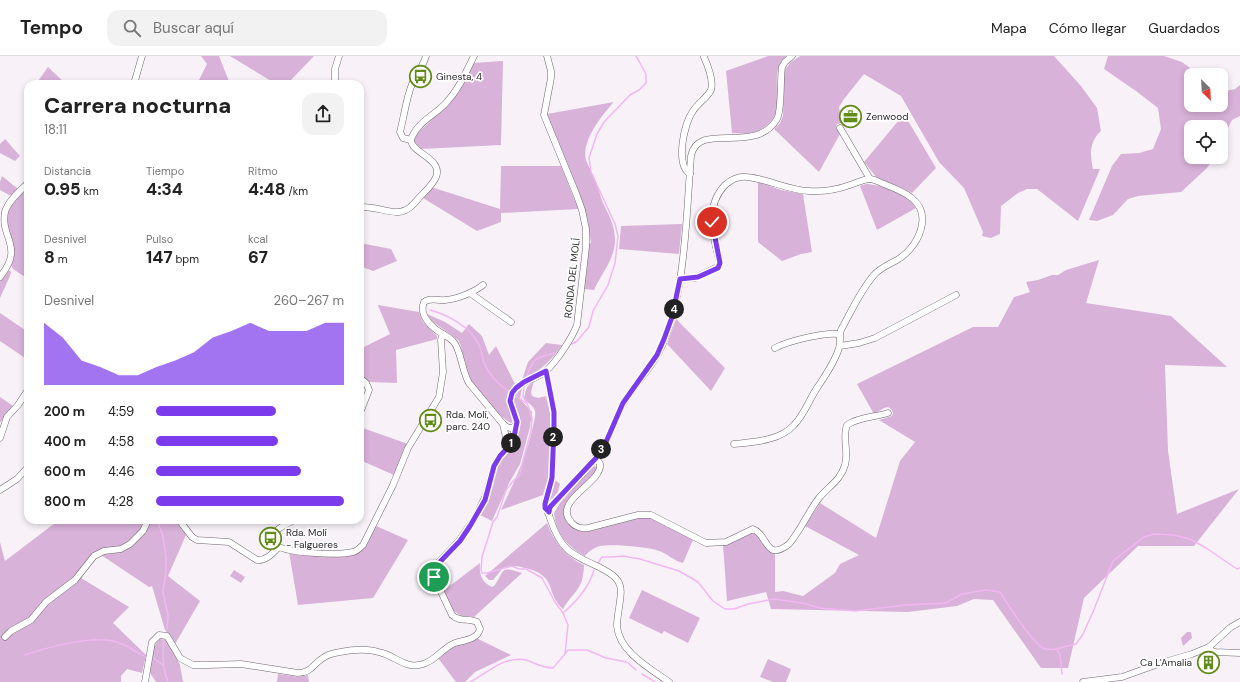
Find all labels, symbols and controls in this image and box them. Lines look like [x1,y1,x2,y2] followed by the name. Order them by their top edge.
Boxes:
[107,10,387,46] search box
[20,15,83,40] text: Tempo
[121,17,143,39] icon: search
[153,18,234,38] text: Buscar aquí
[991,19,1027,37] text: Mapa
[1049,19,1126,37] text: Cómo llegar
[1148,19,1220,37] text: Guardados
[407,63,433,89] bus stop icon: Ginesta, 4
[1184,68,1228,112] north arrow
[1184,68,1228,164] map controls
[436,70,482,83] place label: Ginesta, 4
[44,91,231,120] text: Carrera nocturna
[302,93,344,135] button: share
[838,103,864,129] office icon: Zenwood
[866,110,908,123] place label: Zenwood
[1184,120,1228,164] button: locate
[44,121,67,138] text: 18:11
[44,164,91,178] text: Distancia
[146,164,184,178] text: Tiempo
[248,164,278,178] text: Ritmo
[44,178,81,200] text: 0.95
[146,178,183,200] text: 4:34
[248,178,286,200] text: 4:48
[81,184,99,198] text: km
[286,184,308,198] text: /km
[695,205,729,239] pin
[701,211,723,233] icon: check
[44,232,87,246] text: Desnivel
[146,232,173,246] text: Pulso
[248,232,268,246] text: kcal
[561,237,583,319] street label: RONDA DEL MOLÍ
[44,246,55,268] text: 8
[146,246,173,268] text: 147
[248,246,268,268] text: 67
[55,252,68,266] text: m
[173,252,199,266] text: bpm
[44,292,94,309] text: Desnivel
[273,292,344,309] text: 260–267 m
[664,299,684,319] pin: 4
[670,302,678,316] text: 4
[44,403,85,420] text: 200 m
[108,403,134,420] text: 4:59
[417,407,443,433] bus stop icon: Rda. Molí, parc. 240
[446,408,490,433] place label: Rda. Molí, parc. 240
[543,427,563,447] pin: 2
[550,430,556,444] text: 2
[44,433,86,450] text: 400 m
[108,433,134,450] text: 4:58
[501,433,521,453] pin: 1
[509,436,513,450] text: 1
[591,439,611,459] pin: 3
[598,442,604,456] text: 3
[44,463,86,480] text: 600 m
[108,463,135,480] text: 4:46
[44,493,86,510] text: 800 m
[108,493,134,510] text: 4:28
[258,525,284,551] bus stop icon: Rda. Molí - Falgueres
[286,526,338,551] place label: Rda. Molí - Falgueres
[417,560,451,594] pin
[423,566,445,588] icon: arrive
[1195,649,1221,675] building icon: Ca L'Amalia
[1140,656,1192,669] place label: Ca L'Amalia

